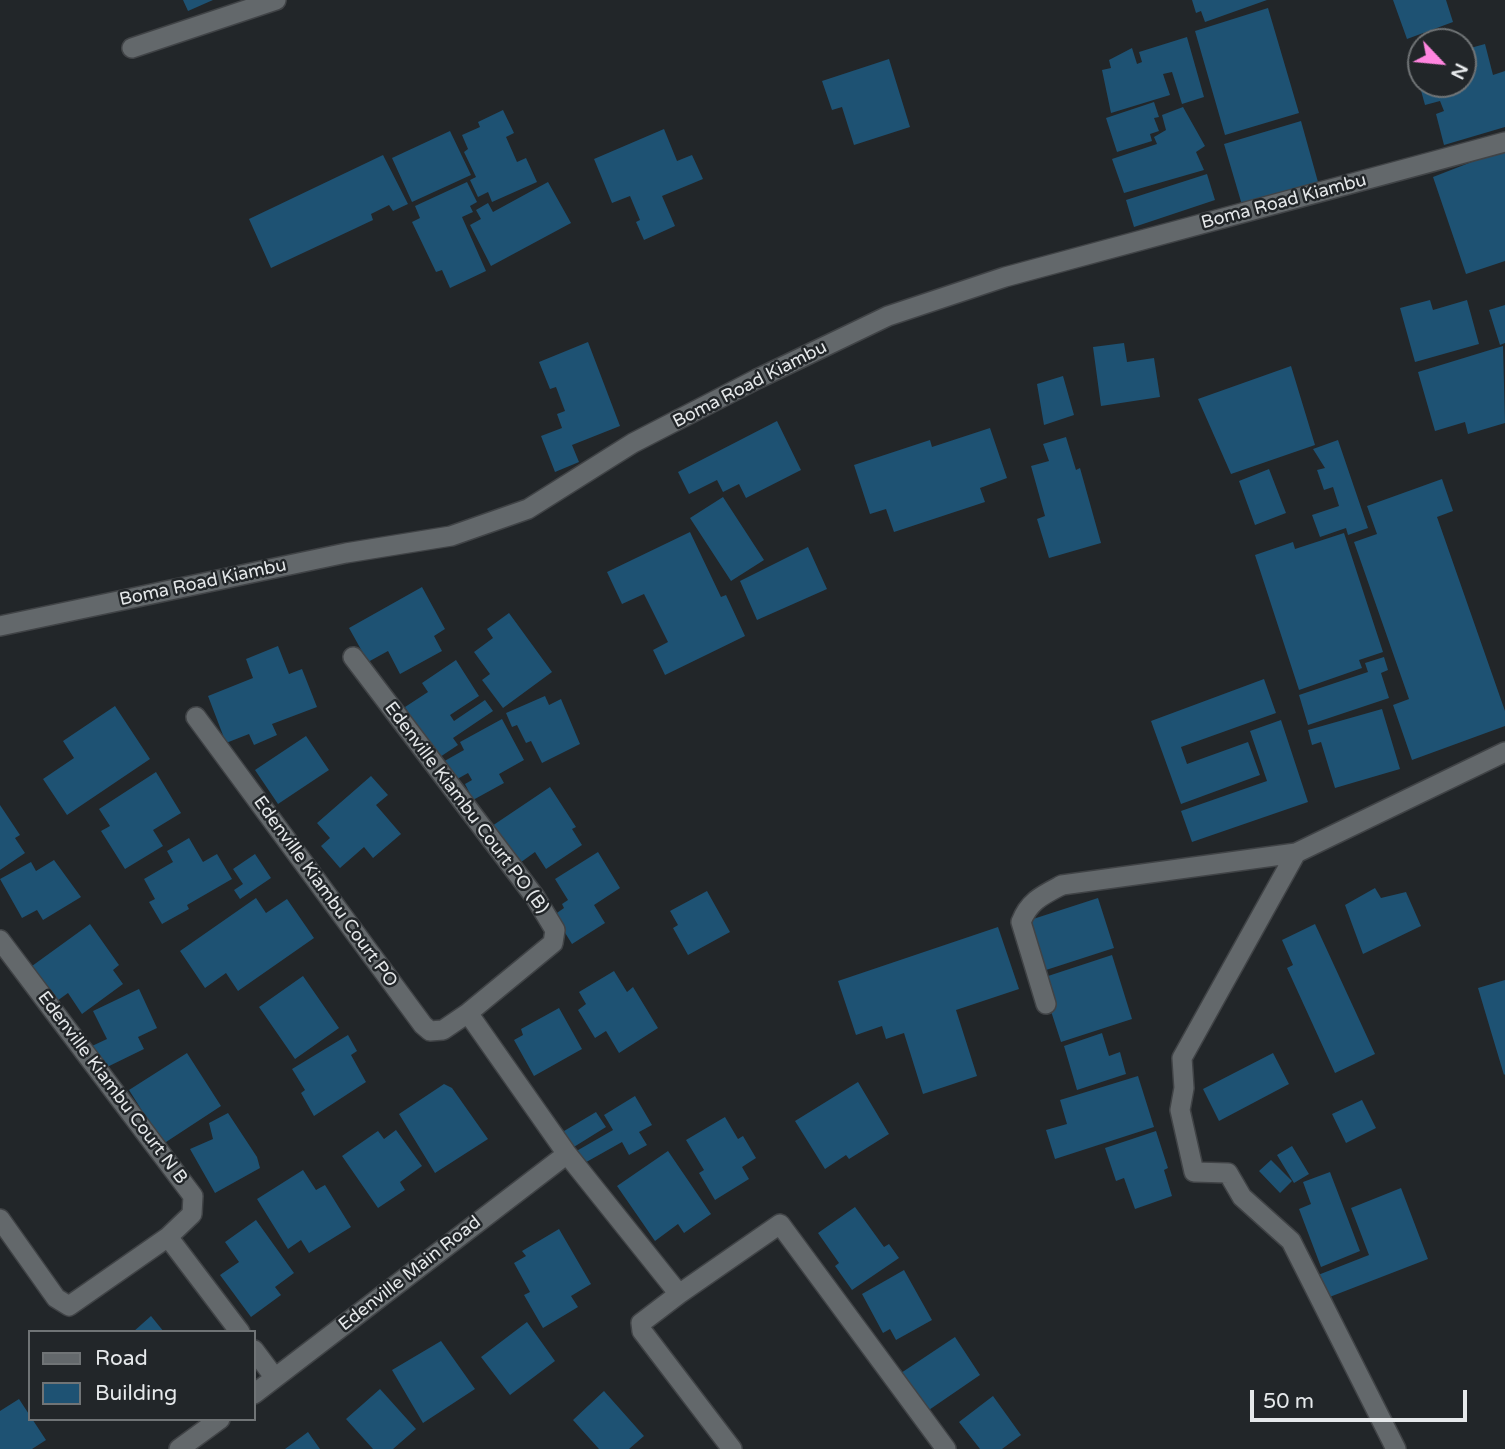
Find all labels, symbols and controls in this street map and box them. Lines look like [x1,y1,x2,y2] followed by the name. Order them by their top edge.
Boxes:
[1407,28,1477,98] north arrow
[1446,60,1472,83] text: N
[1199,170,1369,234] street label: Boma Road Kiambu
[669,337,831,433] street label: Boma Road Kiambu
[118,555,288,611] street label: Boma Road Kiambu
[379,698,553,918] street label: Edenville Kiambu Court PO (B)
[248,792,402,992] street label: Edenville Kiambu Court PO
[32,987,192,1189] street label: Edenville Kiambu Court N B
[335,1212,485,1336] street label: Edenville Main Road
[28,1330,256,1421] legend
[95,1346,148,1371] text: Road
[1253,1376,1470,1420] scale bar
[95,1381,177,1406] text: Building
[1263,1389,1314,1414] text: 50 m

